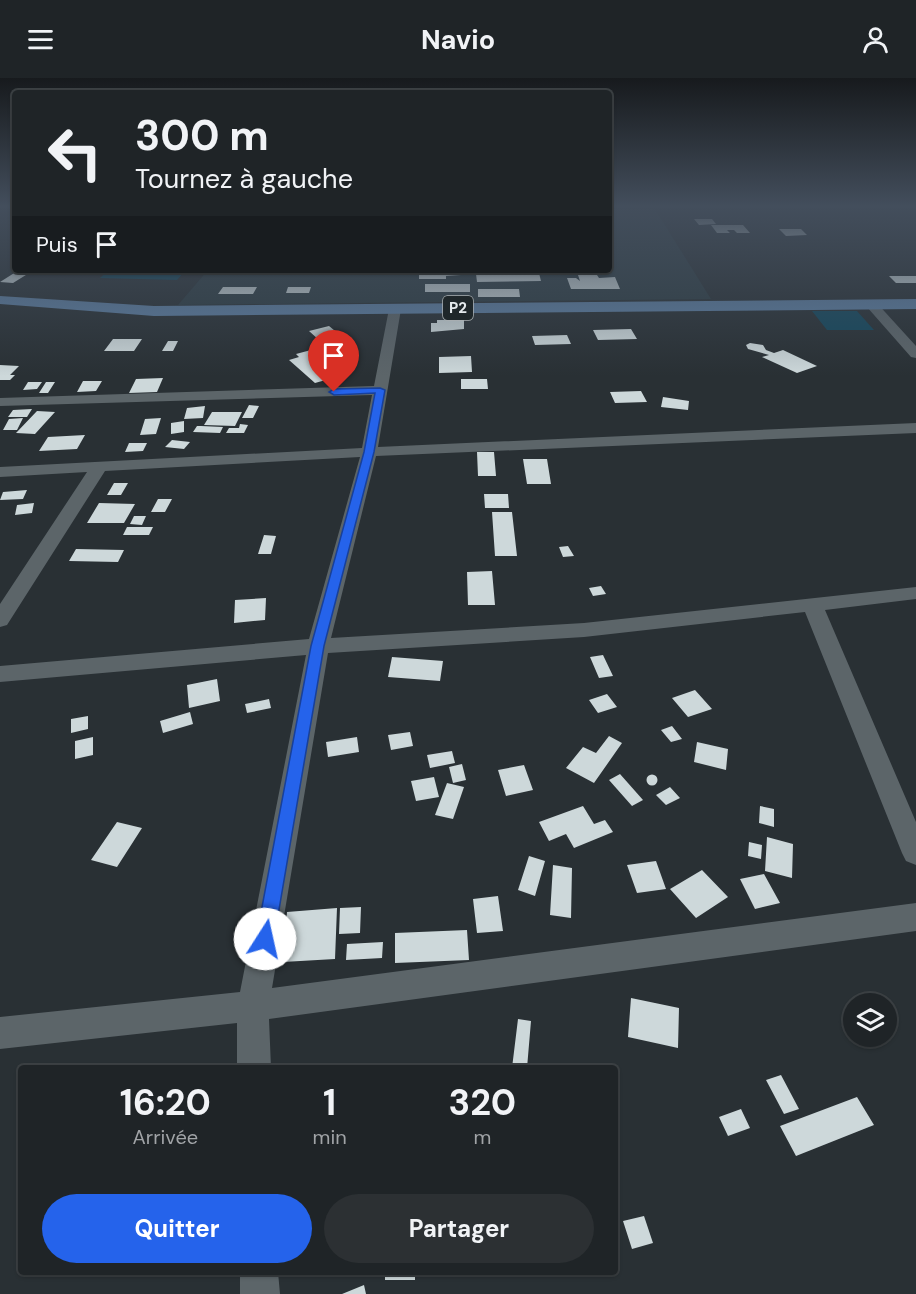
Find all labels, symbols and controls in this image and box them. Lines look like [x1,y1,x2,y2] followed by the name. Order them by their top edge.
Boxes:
[421,22,495,57] text: Navio
[24,23,57,56] icon: menu
[859,23,892,56] icon: person
[135,108,269,163] text: 300 m
[36,114,114,192] icon: left
[135,161,353,196] text: Tournez à gauche
[90,228,123,261] icon: arrive
[36,230,78,259] text: Puis
[443,296,473,320] road number: P2
[308,330,359,392] pin
[317,339,350,372] icon: arrive
[233,907,297,971] position arrow
[843,993,897,1047] map controls
[843,993,897,1047] button: layers
[120,1079,211,1126] text: 16:20
[323,1079,336,1126] text: 1
[449,1079,516,1126] text: 320
[132,1124,198,1150] text: Arrivée
[313,1124,347,1150] text: min
[473,1124,491,1150] text: m
[42,1194,312,1263] button: Quitter
[324,1194,594,1263] button: Partager

